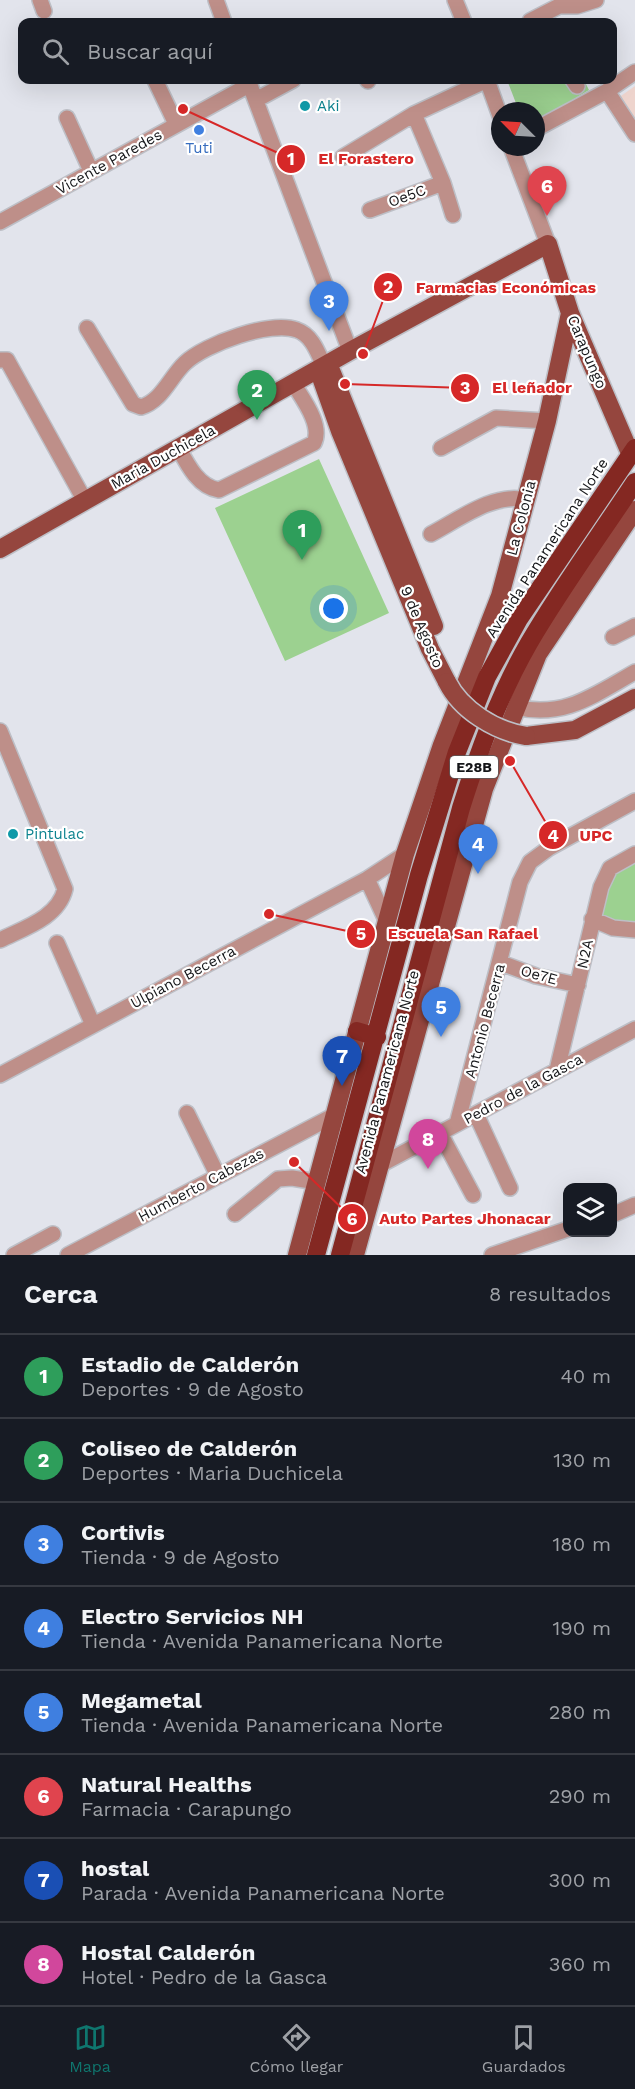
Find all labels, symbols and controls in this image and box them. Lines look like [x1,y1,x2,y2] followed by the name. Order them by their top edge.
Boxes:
[18,18,617,84] search box
[39,35,72,68] icon: search
[87,39,213,64] text: Buscar aquí
[317,97,339,115] place label: Aki
[298,99,312,113] marker: Aki
[491,102,545,156] north arrow
[192,123,206,137] marker: Tuti
[53,125,165,199] street label: Vicente Paredes
[185,139,213,157] place label: Tuti
[276,142,426,176] callout: El Forastero
[287,148,295,169] text: 1
[318,149,414,168] text: El Forastero
[528,166,566,216] pin: 6
[386,181,428,211] street label: Oe5C
[373,270,608,304] callout: Farmacias Económicas
[383,276,393,297] text: 2
[416,278,597,297] text: Farmacias Económicas
[310,282,348,331] pin: 3
[563,313,611,391] street label: Carapungo
[238,370,276,420] pin: 2
[450,371,584,405] callout: El leñador
[460,377,470,398] text: 3
[492,378,572,397] text: El leñador
[108,421,219,493] street label: Maria Duchicela
[482,455,612,641] street label: Avenida Panamericana Norte
[502,478,540,557] street label: La Colonia
[282,510,322,560] pin: 1
[397,583,447,671] street label: 9 de Agosto
[319,594,348,623] your location
[450,756,498,778] road number: E28B
[538,818,625,852] callout: UPC
[458,824,498,874] pin: 4
[25,825,84,843] place label: Pintulac
[547,825,559,846] text: 4
[580,826,613,845] text: UPC
[6,827,20,841] marker: Pintulac
[346,917,550,951] callout: Escuela San Rafael
[356,923,366,944] text: 5
[388,924,539,943] text: Escuela San Rafael
[573,938,597,970] street label: N2A
[127,941,239,1012] street label: Ulpiano Becerra
[461,961,509,1080] street label: Antonio Becerra
[519,961,559,989] street label: Oe7E
[351,968,423,1176] street label: Avenida Panamericana Norte
[422,988,460,1037] pin: 5
[322,1036,362,1086] pin: 7
[460,1050,586,1128] street label: Pedro de la Gasca
[408,1120,448,1169] pin: 8
[135,1144,267,1226] street label: Humberto Cabezas
[563,1183,617,1237] map controls
[563,1183,617,1237] button: layers
[337,1201,563,1235] callout: Auto Partes Jhonacar
[346,1208,358,1229] text: 6
[379,1209,551,1228] text: Auto Partes Jhonacar
[24,1279,98,1309] text: Cerca
[489,1282,611,1306] text: 8 resultados
[81,1352,299,1377] text: Estadio de Calderón
[39,1364,48,1388] text: 1
[560,1364,611,1388] text: 40 m
[81,1377,304,1401] text: Deportes · 9 de Agosto
[81,1436,297,1461] text: Coliseo de Calderón
[38,1448,49,1472] text: 2
[553,1448,611,1472] text: 130 m
[81,1461,343,1485] text: Deportes · Maria Duchicela
[81,1520,165,1545] text: Cortivis
[38,1532,49,1556] text: 3
[553,1532,611,1556] text: 180 m
[81,1545,280,1569] text: Tienda · 9 de Agosto
[81,1604,304,1629] text: Electro Servicios NH
[37,1616,50,1640] text: 4
[553,1616,611,1640] text: 190 m
[81,1629,443,1653] text: Tienda · Avenida Panamericana Norte
[81,1688,202,1713] text: Megametal
[38,1700,49,1724] text: 5
[549,1700,611,1724] text: 280 m
[81,1713,443,1737] text: Tienda · Avenida Panamericana Norte
[81,1772,252,1797] text: Natural Healths
[37,1784,50,1808] text: 6
[549,1784,611,1808] text: 290 m
[81,1797,292,1821] text: Farmacia · Carapungo
[81,1856,149,1881] text: hostal
[37,1868,50,1892] text: 7
[549,1868,611,1892] text: 300 m
[81,1881,445,1905] text: Parada · Avenida Panamericana Norte
[81,1940,255,1965] text: Hostal Calderón
[37,1952,50,1976] text: 8
[549,1952,611,1976] text: 360 m
[81,1965,327,1989] text: Hotel · Pedro de la Gasca
[69,2021,111,2076] tab: Mapa
[249,2021,343,2076] tab: Cómo llegar
[482,2021,566,2076] tab: Guardados

